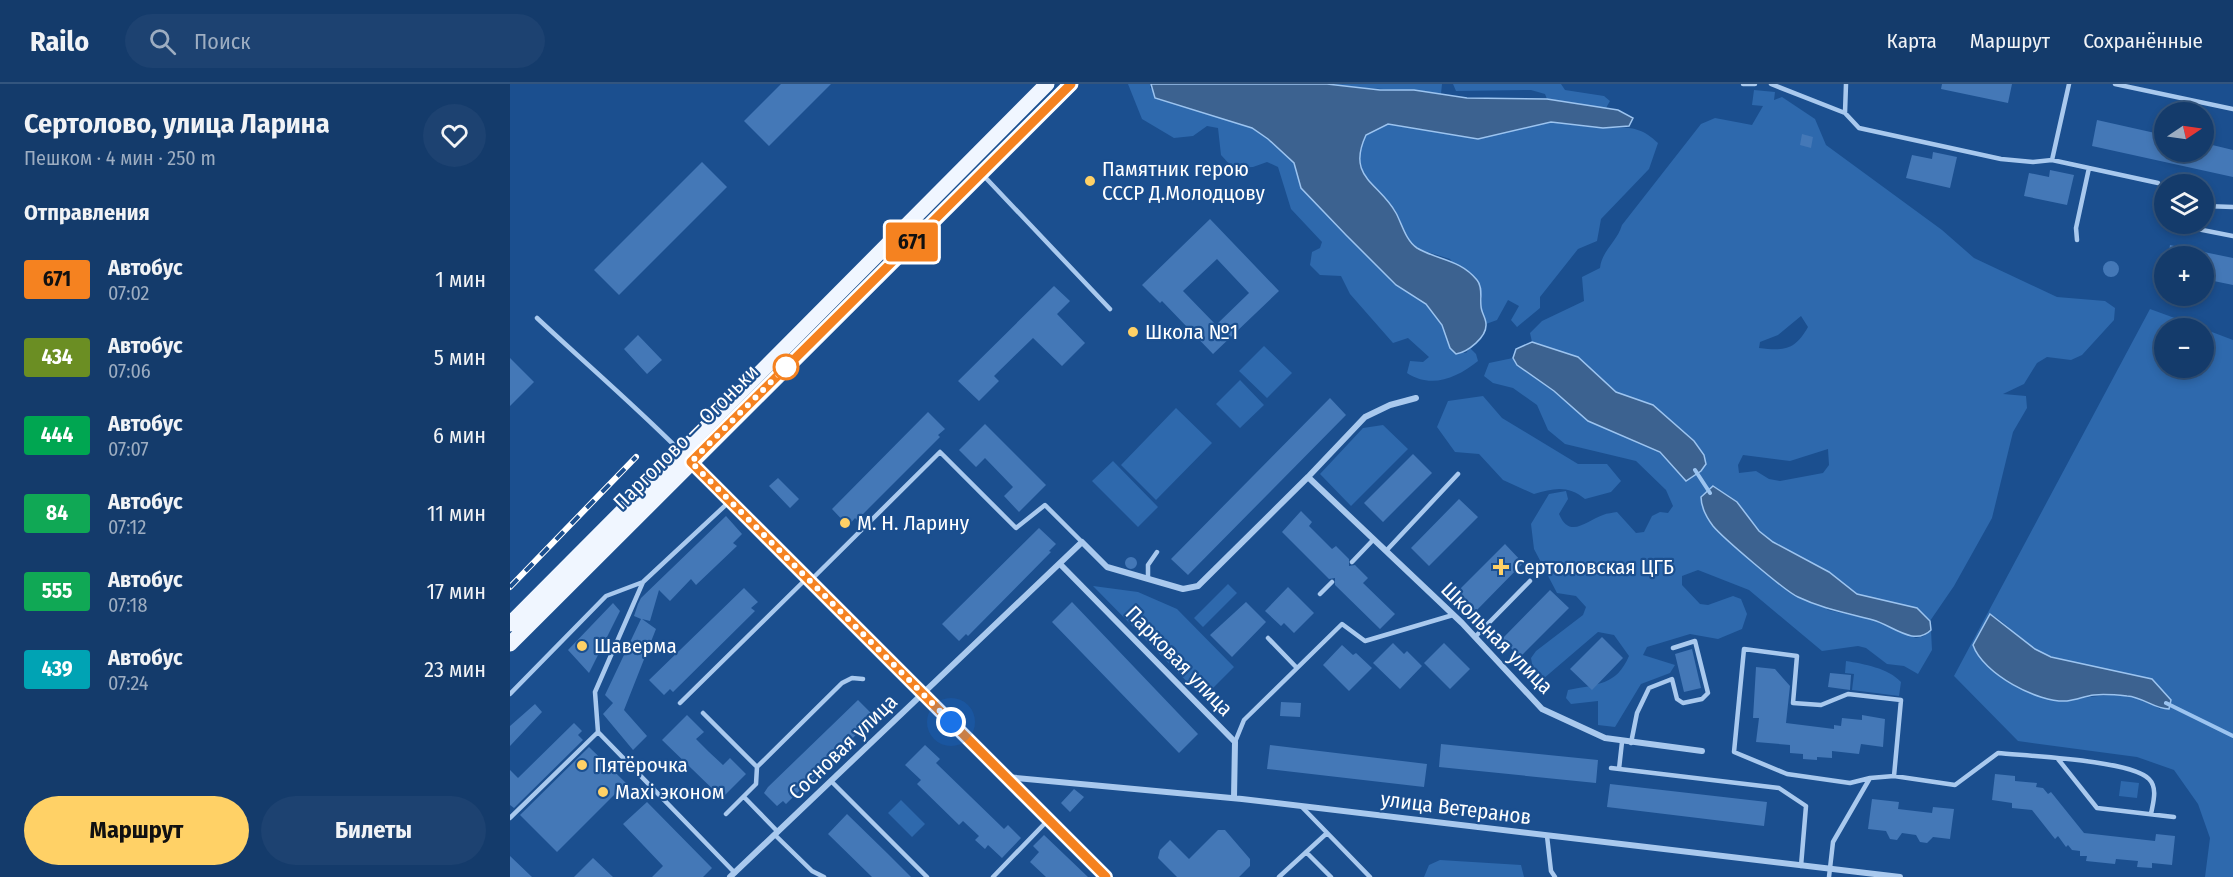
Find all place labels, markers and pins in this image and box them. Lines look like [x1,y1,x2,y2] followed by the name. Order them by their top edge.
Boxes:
[1102,156,1265,206] place label: Памятник герою СССР Д.Молодцову
[1083,174,1097,188] marker: Памятник герою СССР Д.Молодцову
[1145,319,1238,345] place label: Школа №1
[1126,325,1140,339] marker: Школа №1
[773,354,799,380] unlabelled marker
[857,510,970,536] place label: М. Н. Ларину
[838,516,852,530] marker: М. Н. Ларину
[1514,554,1674,580] place label: Сертоловская ЦГБ
[1492,558,1510,576] marker: Сертоловская ЦГБ
[594,633,677,659] place label: Шаверма
[575,639,589,653] marker: Шаверма
[594,752,688,778] place label: Пятёрочка
[575,758,589,772] marker: Пятёрочка
[615,779,725,805] place label: Maxi эконом
[596,785,610,799] marker: Maxi эконом

